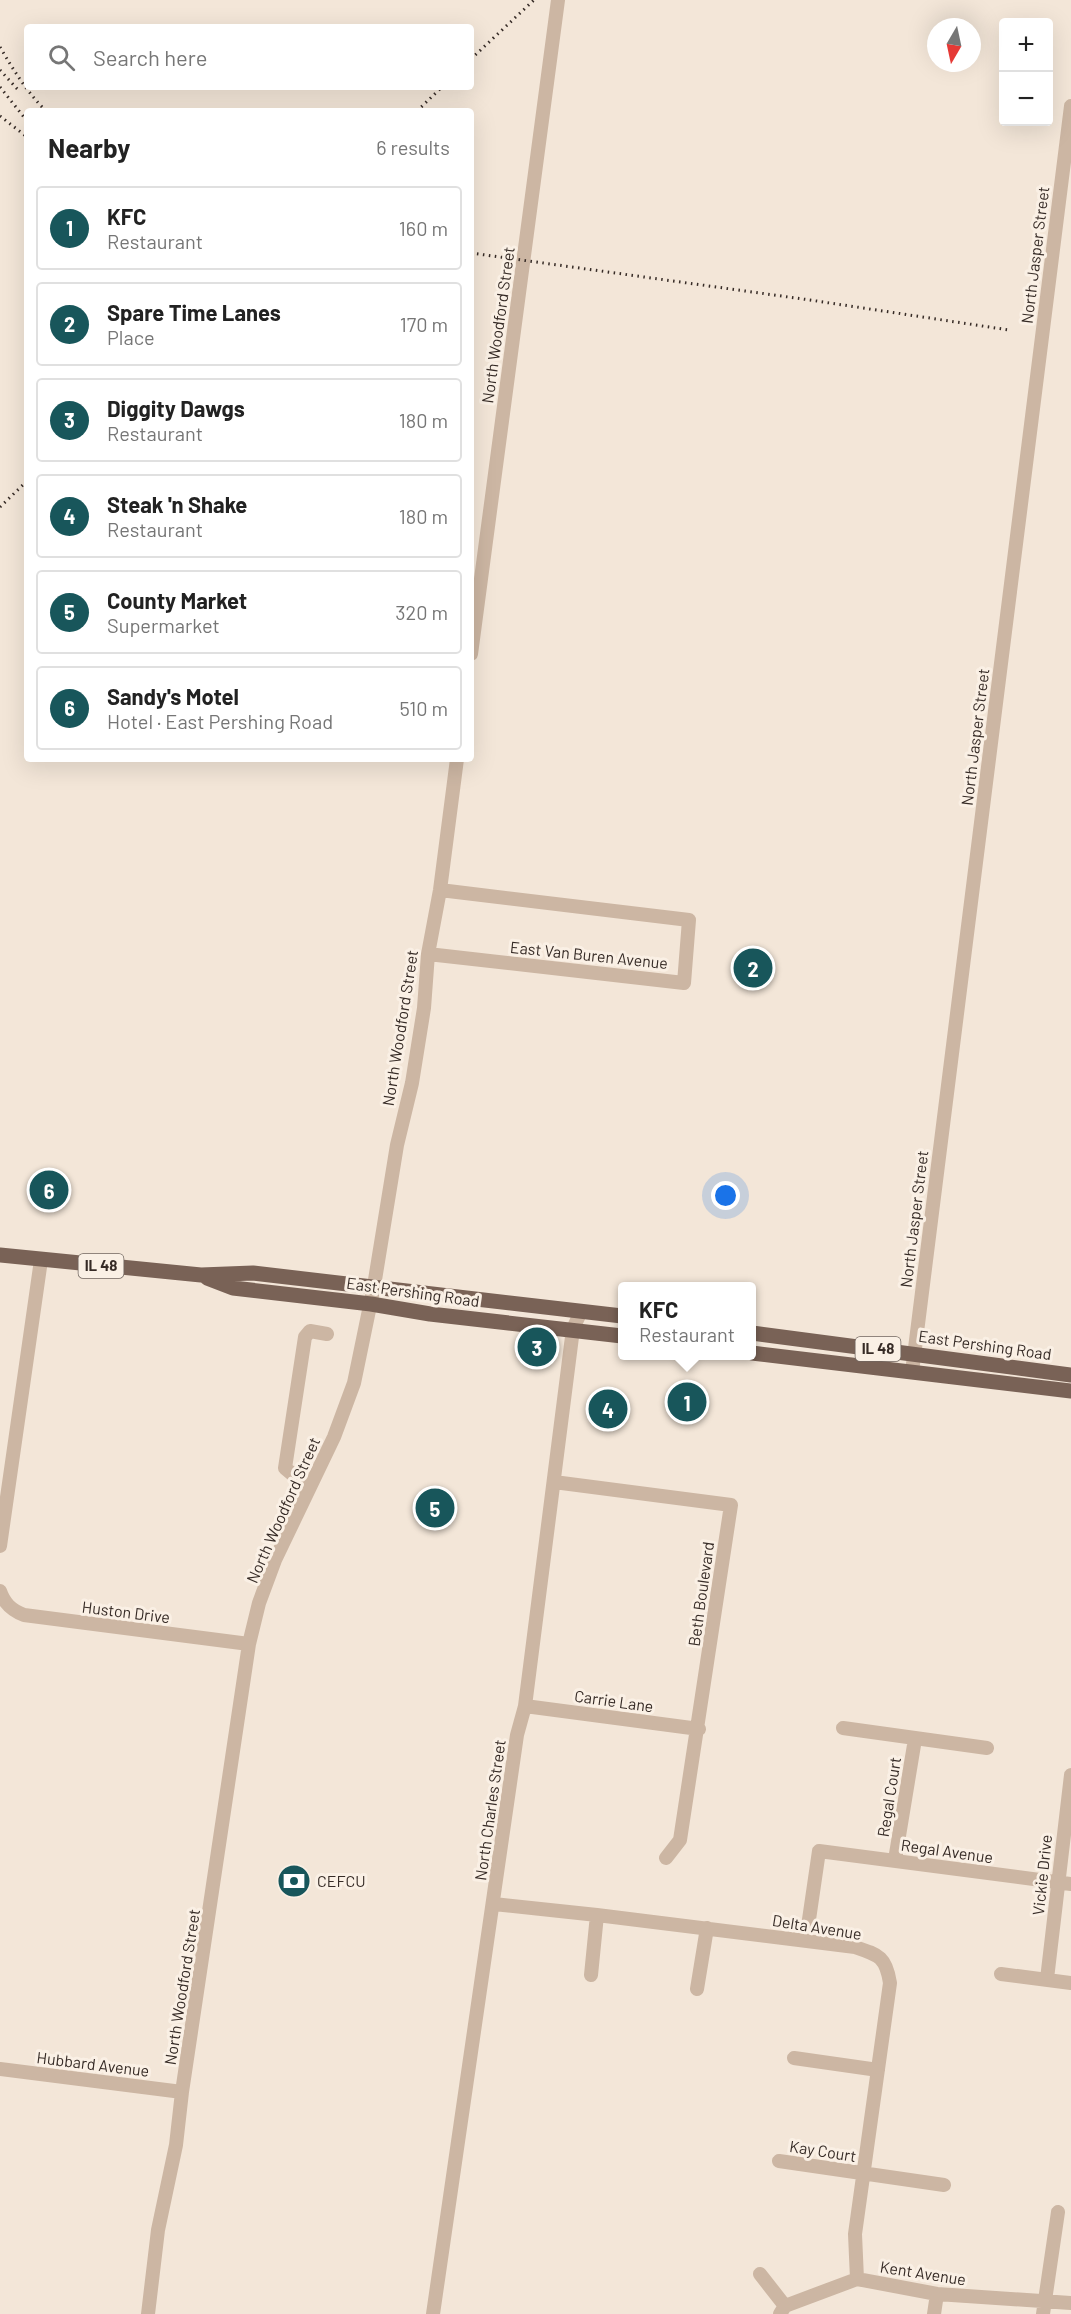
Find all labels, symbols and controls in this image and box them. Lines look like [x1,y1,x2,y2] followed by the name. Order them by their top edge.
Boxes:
[927,18,981,72] north arrow
[999,18,1053,126] map controls
[999,18,1053,72] button: +
[24,24,474,90] search box
[45,41,78,74] icon: search
[93,44,207,70] text: Search here
[999,72,1053,126] button: −
[48,132,130,163] text: Nearby
[376,135,450,159] text: 6 results
[1017,185,1052,325] street label: North Jasper Street
[107,203,146,229] text: KFC
[66,216,73,240] text: 1
[399,216,448,240] text: 160 m
[107,229,203,253] text: Restaurant
[477,246,518,404] street label: North Woodford Street
[107,299,281,325] text: Spare Time Lanes
[64,312,75,336] text: 2
[400,312,448,336] text: 170 m
[107,325,155,349] text: Place
[107,395,245,421] text: Diggity Dawgs
[64,408,75,432] text: 3
[399,408,448,432] text: 180 m
[107,421,203,445] text: Restaurant
[107,491,247,517] text: Steak 'n Shake
[63,504,76,528] text: 4
[399,504,448,528] text: 180 m
[107,517,203,541] text: Restaurant
[107,587,247,613] text: County Market
[64,600,75,624] text: 5
[395,600,448,624] text: 320 m
[107,613,220,637] text: Supermarket
[957,667,992,807] street label: North Jasper Street
[107,683,239,709] text: Sandy's Motel
[64,696,75,720] text: 6
[399,696,448,720] text: 510 m
[107,709,333,733] text: Hotel · East Pershing Road
[509,937,669,972] street label: East Van Buren Avenue
[734,946,772,990] pin: 2
[378,949,421,1107] street label: North Woodford Street
[896,1149,931,1289] street label: North Jasper Street
[29,1168,68,1212] pin: 6
[711,1181,740,1210] your location
[78,1254,124,1278] road number: IL 48
[345,1273,481,1310] street label: East Pershing Road
[618,1282,756,1360] popup
[639,1296,678,1322] text: KFC
[639,1322,735,1346] text: Restaurant
[518,1324,556,1370] pin: 3
[917,1326,1053,1363] street label: East Pershing Road
[856,1337,900,1361] road number: IL 48
[668,1380,706,1424] pin: 1
[588,1386,628,1432] pin: 4
[242,1434,323,1586] street label: North Woodford Street
[416,1486,454,1530] pin: 5
[684,1540,717,1647] street label: Beth Boulevard
[81,1597,171,1626] street label: Huston Drive
[573,1686,655,1715] street label: Carrie Lane
[470,1738,509,1882] street label: North Charles Street
[873,1756,904,1838] street label: Regal Court
[1028,1834,1055,1916] street label: Vickie Drive
[900,1835,994,1866] street label: Regal Avenue
[276,1863,312,1899] bank icon: CEFCU
[317,1871,366,1890] place label: CEFCU
[160,1908,203,2066] street label: North Woodford Street
[771,1910,863,1943] street label: Delta Avenue
[36,2047,150,2080] street label: Hubbard Avenue
[788,2136,858,2165] street label: Kay Court
[879,2256,967,2289] street label: Kent Avenue

